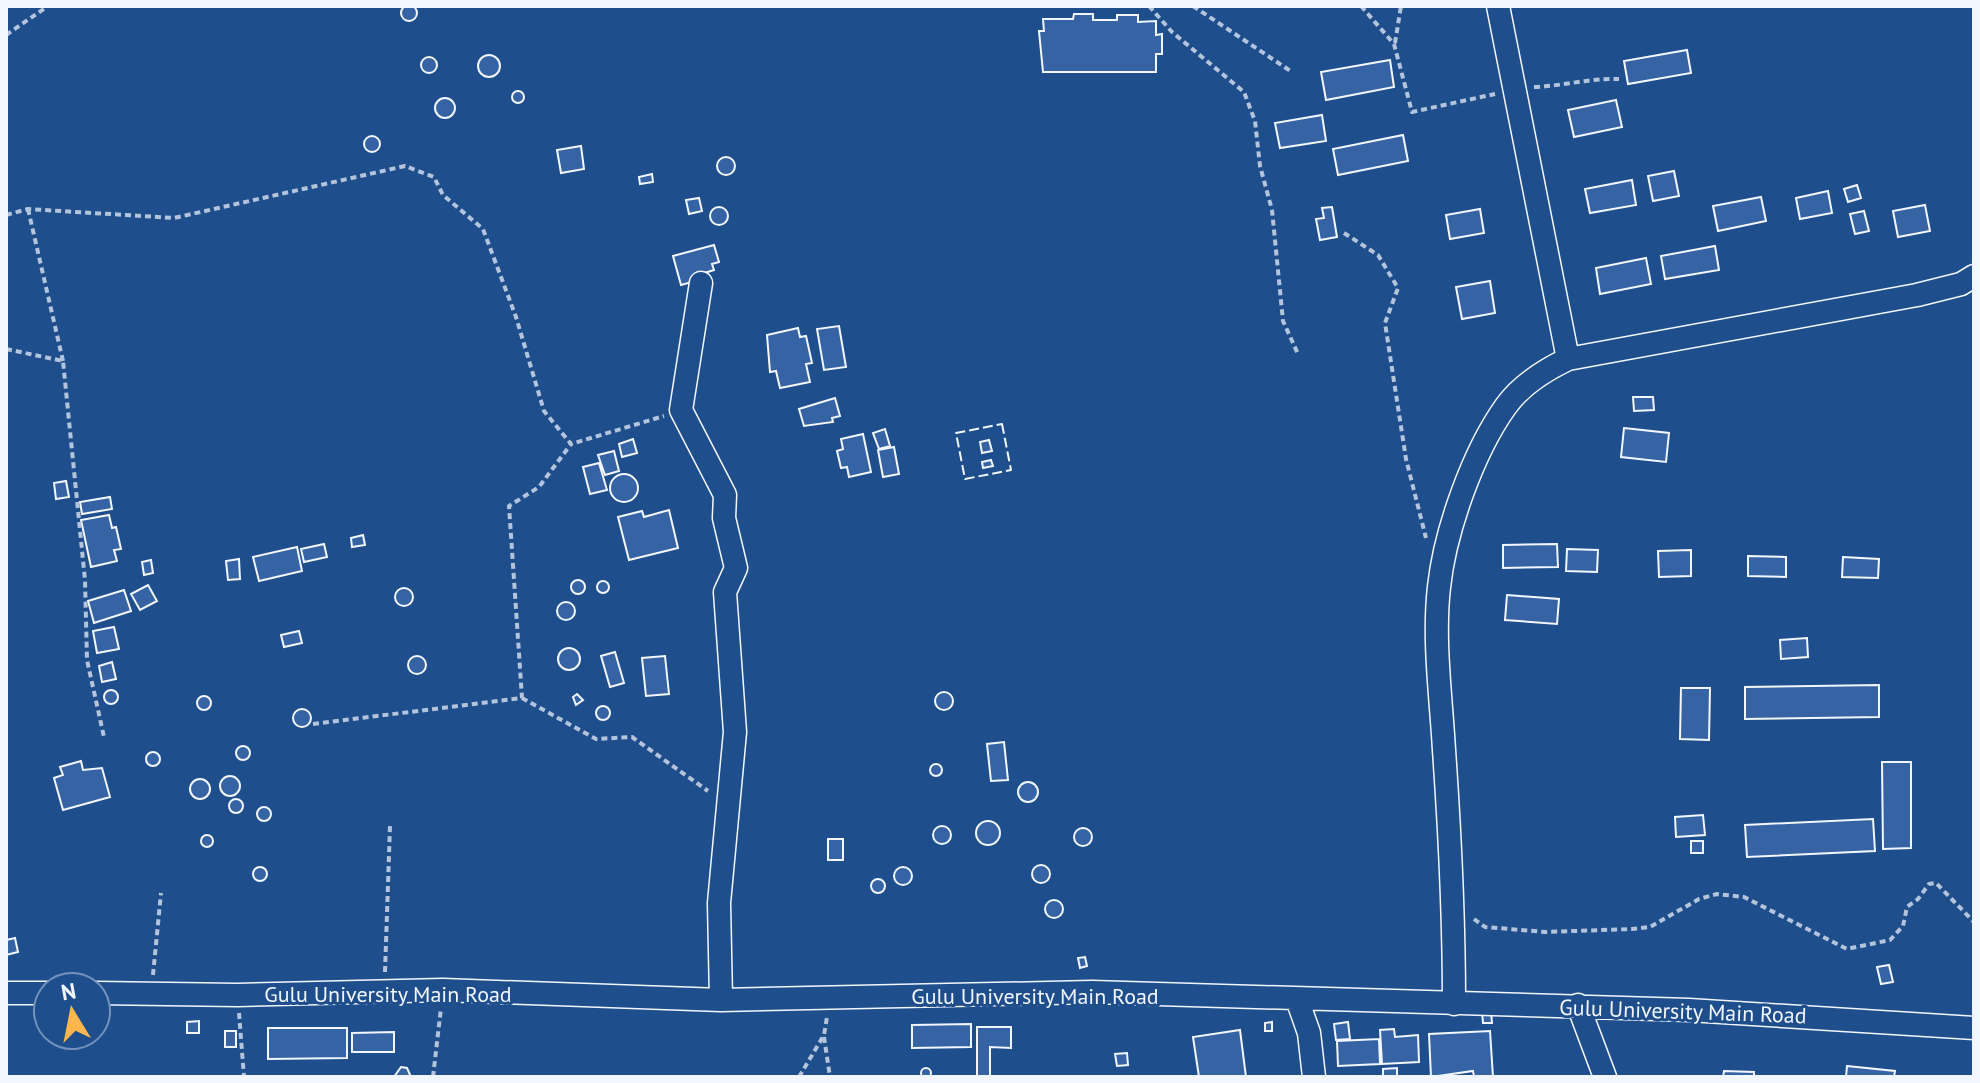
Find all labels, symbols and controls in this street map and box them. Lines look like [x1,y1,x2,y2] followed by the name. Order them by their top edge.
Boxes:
[32,971,112,1051] north arrow
[59,976,78,1006] text: N
[264,980,512,1008] street label: Gulu University Main Road
[911,982,1159,1010] street label: Gulu University Main Road
[1559,993,1807,1029] street label: Gulu University Main Road

